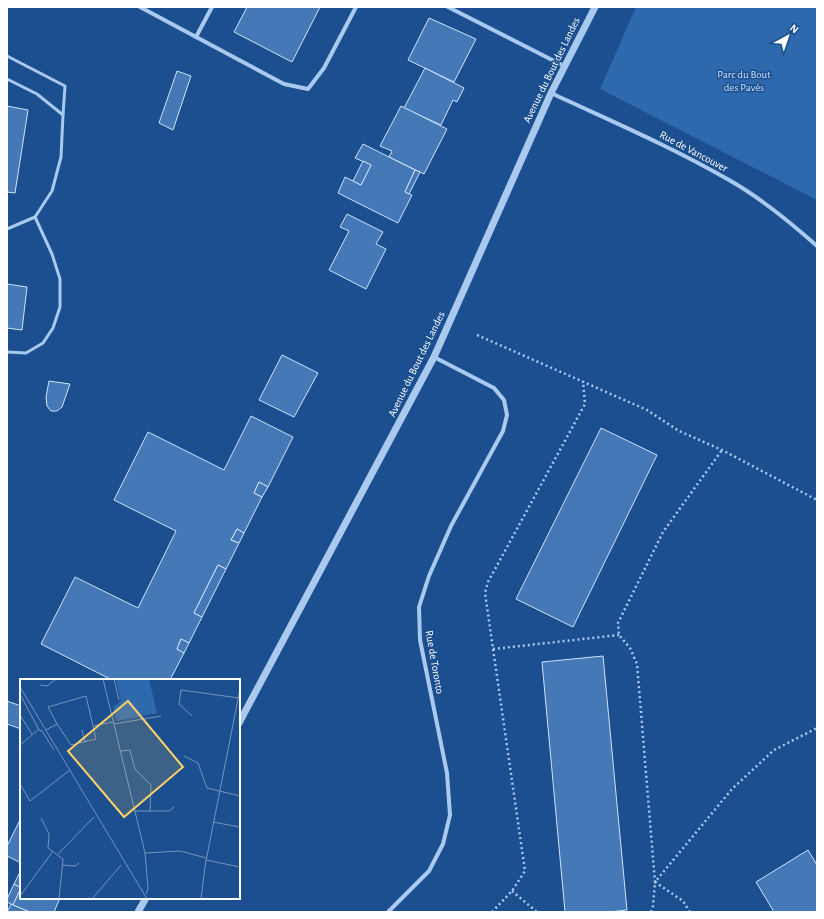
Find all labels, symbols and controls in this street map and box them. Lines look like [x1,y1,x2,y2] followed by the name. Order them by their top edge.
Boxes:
[521,16,582,125] street label: Avenue du Bout des Landes
[768,16,808,56] north arrow
[788,22,801,35] text: N
[717,69,771,93] park label: Parc du Bout des Pavés
[658,129,730,174] street label: Rue de Vancouver
[386,310,447,419] street label: Avenue du Bout des Landes
[424,630,445,695] street label: Rue de Toronto
[20,679,240,899] inset map

